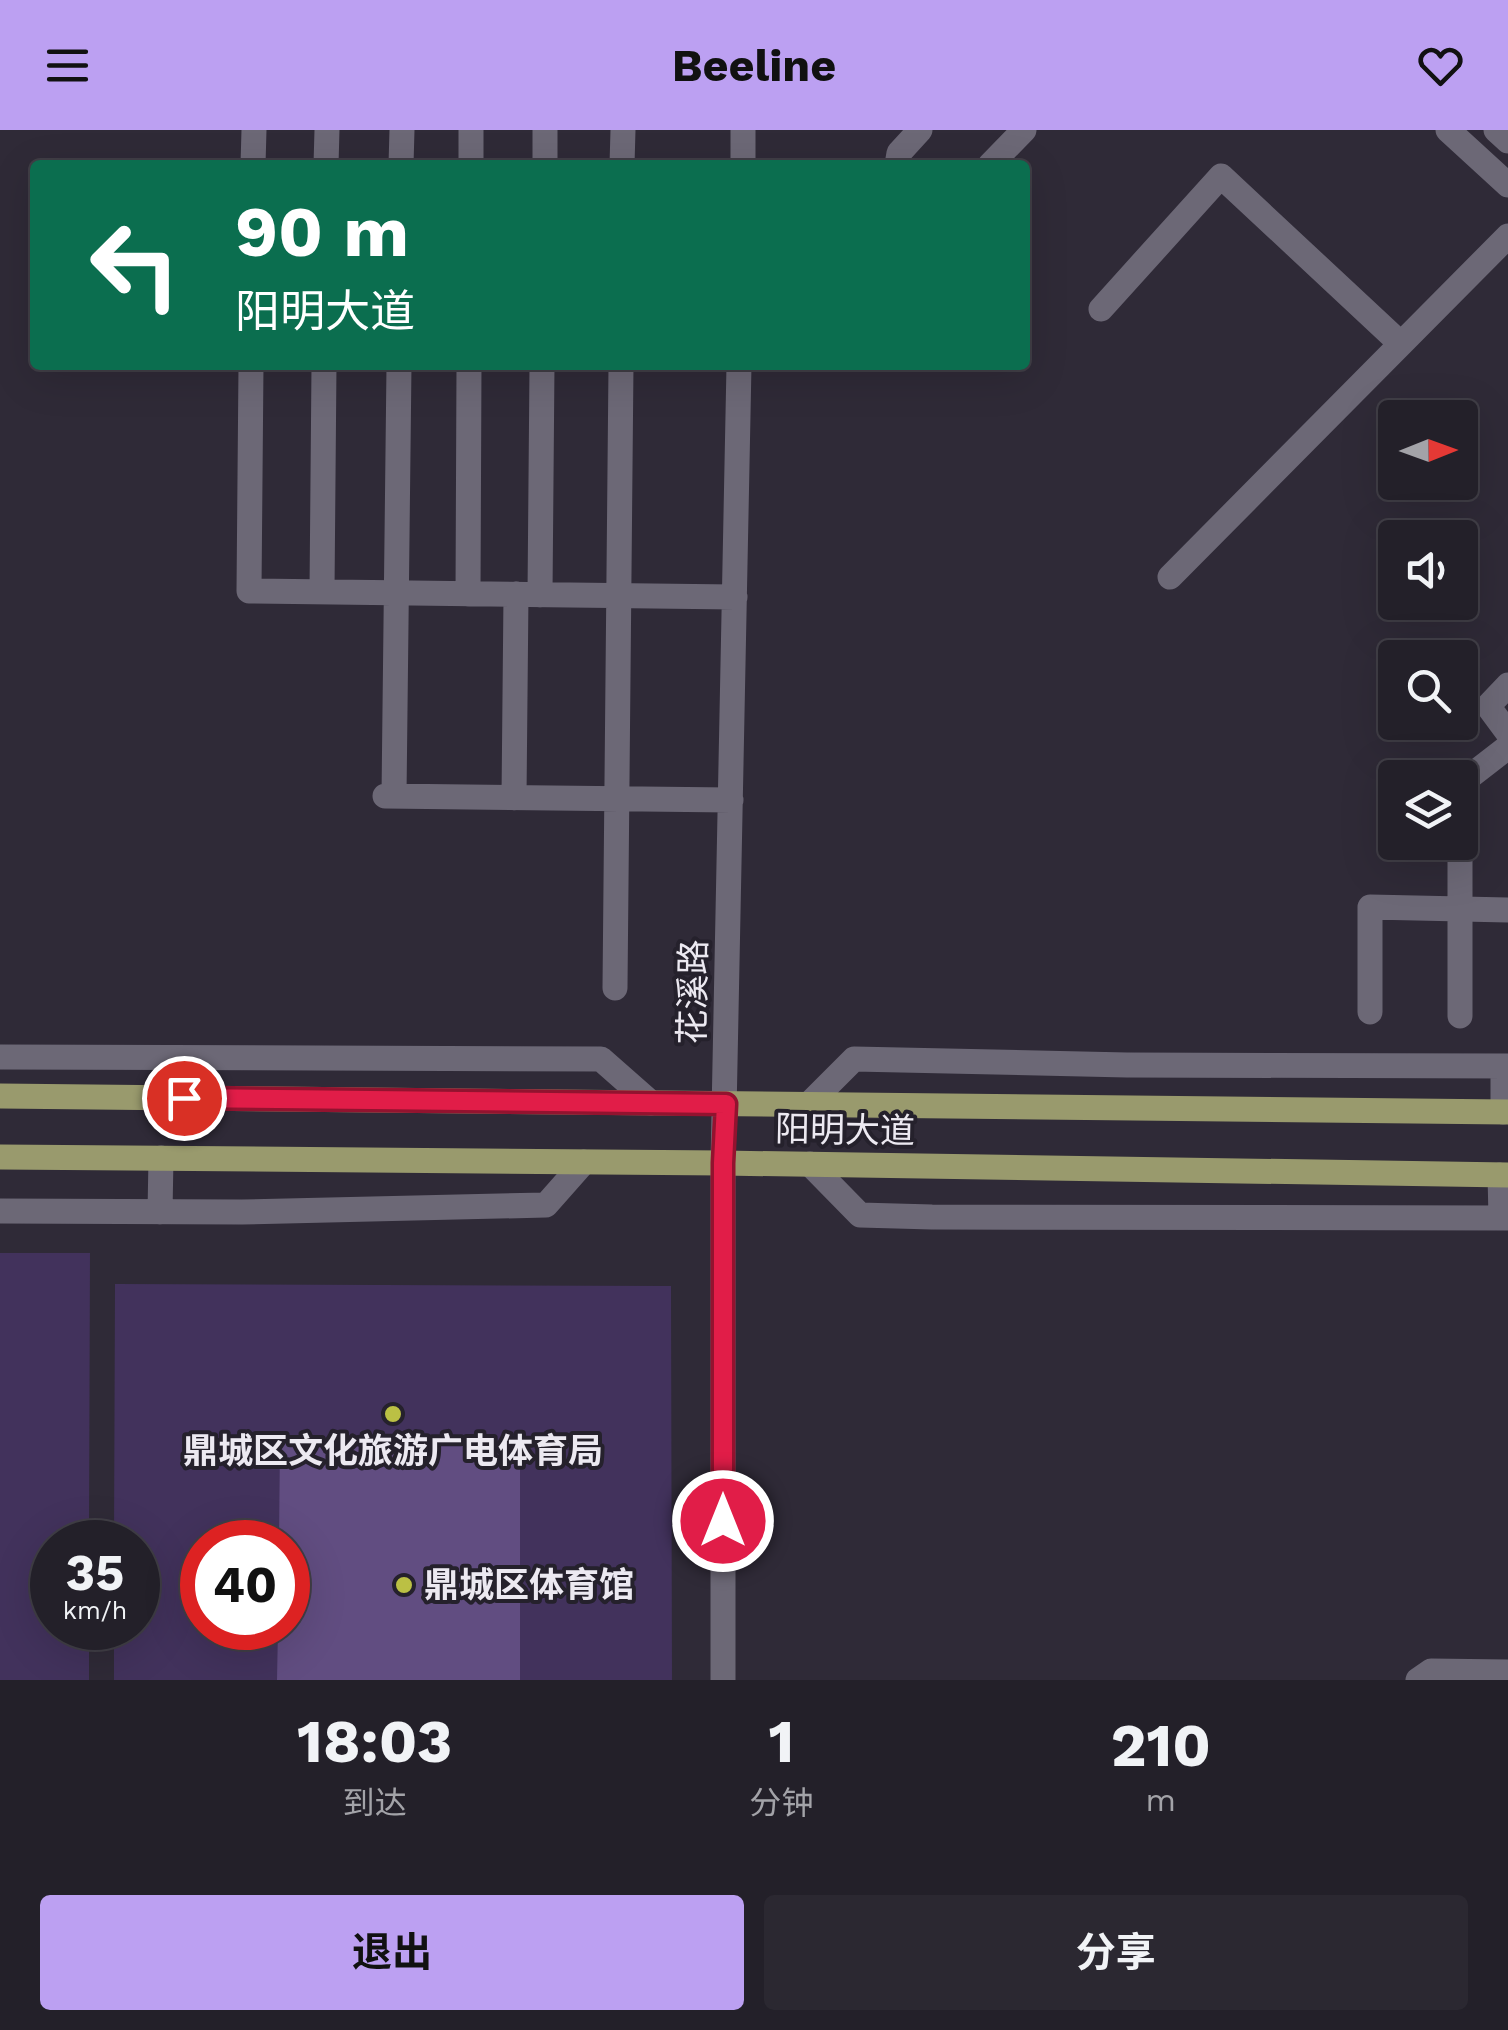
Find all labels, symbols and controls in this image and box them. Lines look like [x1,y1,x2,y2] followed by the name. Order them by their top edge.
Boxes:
[40,38,95,93] icon: menu
[1413,38,1468,93] icon: heart
[672,39,836,92] text: Beeline
[235,191,409,273] text: 90 m
[70,200,200,330] icon: left
[235,285,415,338] text: 阳明大道
[1378,400,1478,500] north arrow
[1378,400,1478,860] map controls
[1378,520,1478,620] button: sound
[1378,640,1478,740] button: search
[1378,760,1478,860] button: layers
[671,939,715,1045] street label: 花溪路
[142,1056,227,1141] pin
[157,1071,212,1126] icon: arrive
[775,1108,915,1152] street label: 阳明大道
[382,1403,404,1425] marker: 鼎城区文化旅游广电体育局
[183,1430,603,1472] place label: 鼎城区文化旅游广电体育局
[671,1469,775,1573] position arrow
[180,1520,310,1650] speed limit sign: 40
[66,1543,124,1602] text: 35
[424,1564,634,1606] place label: 鼎城区体育馆
[393,1574,415,1596] marker: 鼎城区体育馆
[63,1596,127,1625] text: km/h
[297,1706,452,1777] text: 18:03
[769,1706,794,1777] text: 1
[1111,1710,1211,1781] text: 210
[1146,1781,1176,1819] text: m
[343,1784,407,1822] text: 到达
[750,1784,814,1822] text: 分钟
[40,1895,744,2010] button: 退出
[764,1895,1468,2010] button: 分享

